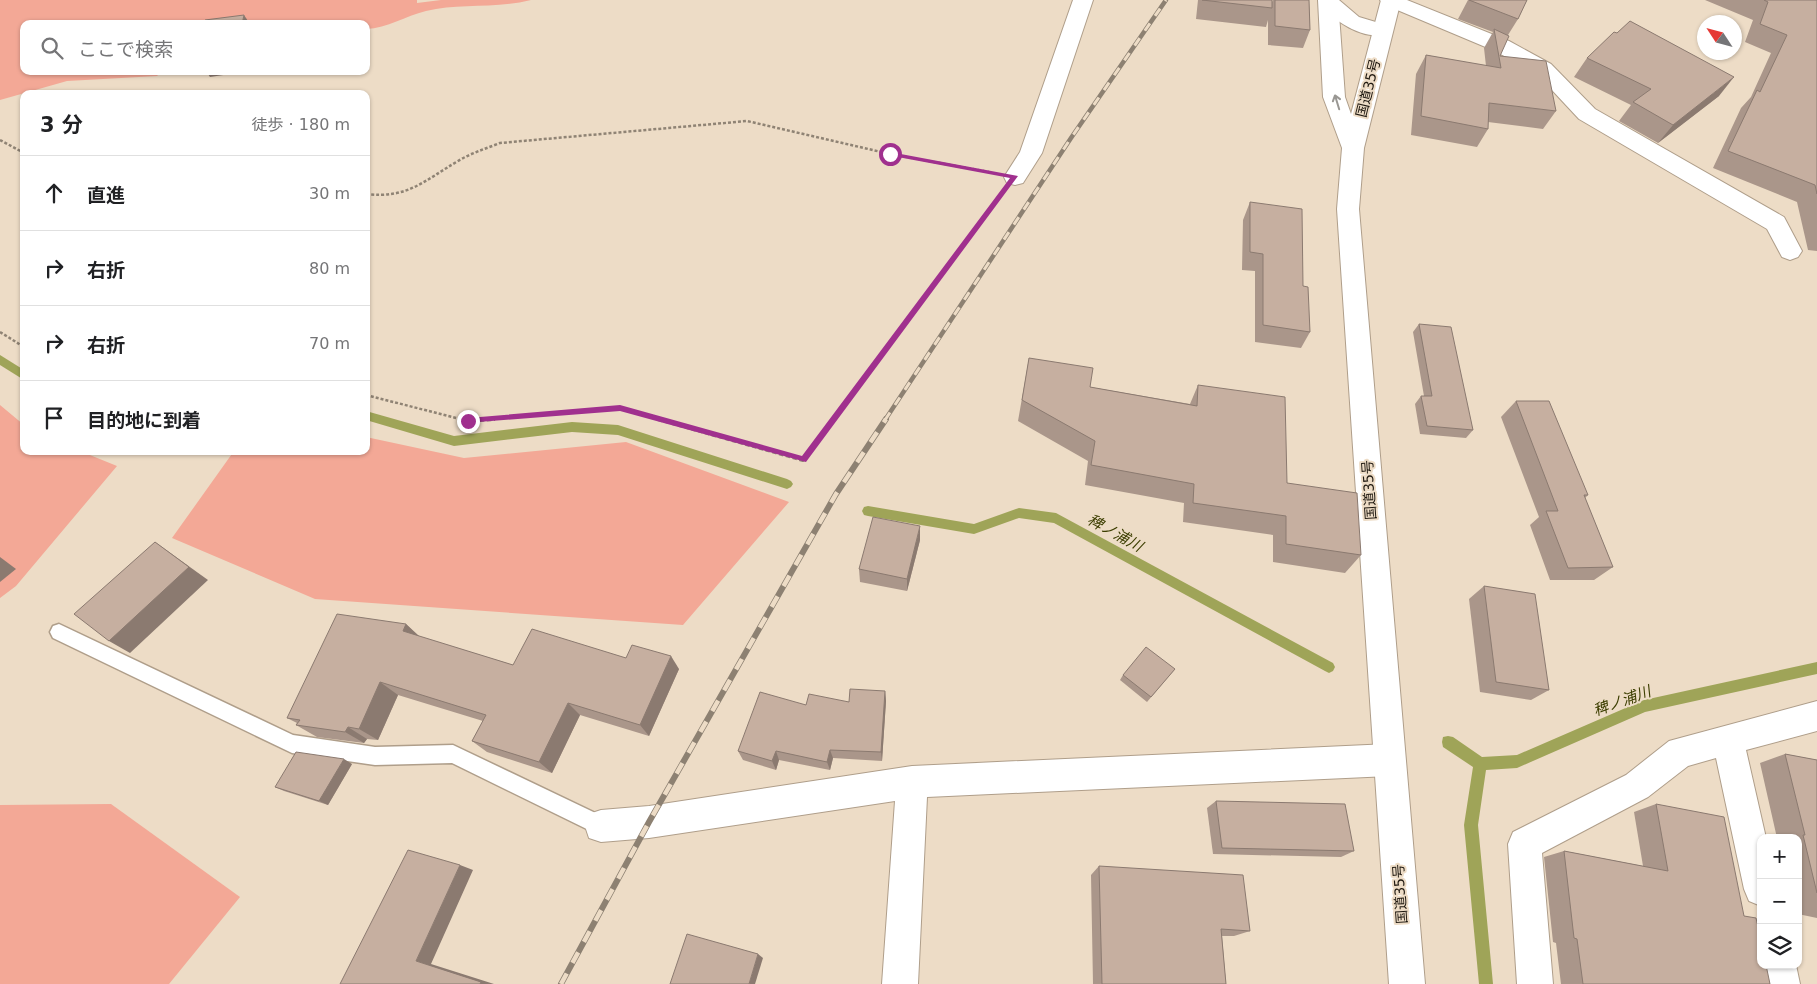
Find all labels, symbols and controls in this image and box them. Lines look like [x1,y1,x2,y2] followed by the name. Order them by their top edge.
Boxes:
[1697,15,1742,60] north arrow
[20,20,370,75] search box
[38,34,66,62] icon: search
[78,38,173,60] text: ここで検索
[1353,57,1383,119] street label: 国道35号
[1331,94,1341,110] one-way arrow
[40,113,83,137] text: 3 分
[252,115,350,134] text: 徒歩 · 180 m
[879,143,902,166] route start
[40,179,68,207] icon: ahead
[87,184,125,206] text: 直進
[309,184,350,203] text: 30 m
[40,254,68,282] icon: right
[87,259,125,281] text: 右折
[309,259,350,278] text: 80 m
[40,329,68,357] icon: right
[87,334,125,356] text: 右折
[309,334,350,353] text: 70 m
[40,404,68,432] icon: arrive
[87,409,201,431] text: 目的地に到着
[457,410,480,433] route end
[1359,460,1379,520] street label: 国道35号
[1084,511,1147,556] water label: 稗ノ浦川
[1591,682,1655,720] water label: 稗ノ浦川
[1757,834,1802,969] map controls
[1757,834,1802,879] button: +
[1390,864,1410,924] street label: 国道35号
[1757,879,1802,924] button: −
[1757,924,1802,969] button: layers

